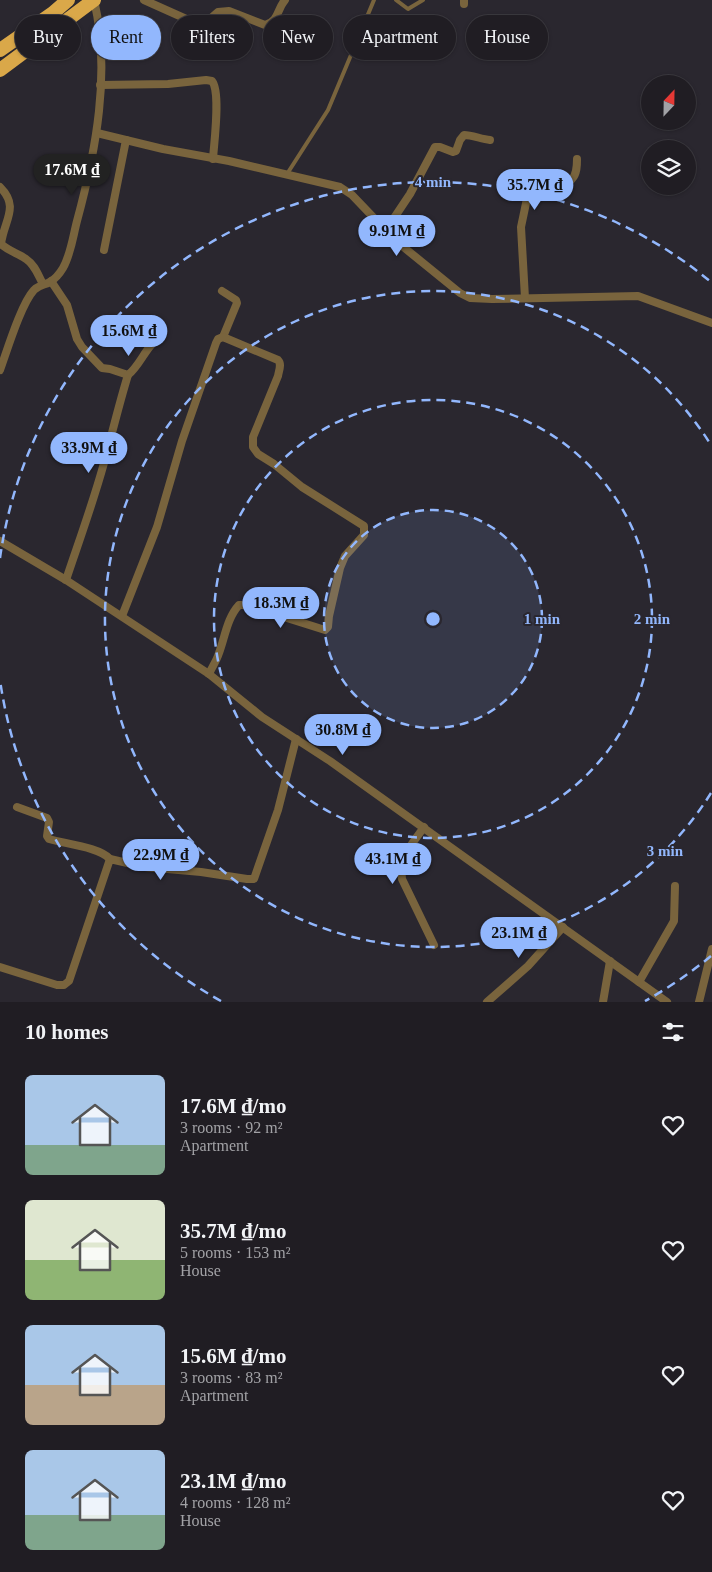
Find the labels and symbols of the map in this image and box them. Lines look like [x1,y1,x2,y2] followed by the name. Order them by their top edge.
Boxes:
[641,75,696,130] north arrow
[26,154,118,196] pin: 17.6M ₫
[489,168,581,211] pin: 35.7M ₫
[415,174,452,190] text: 4 min
[351,214,443,257] pin: 9.91M ₫
[83,314,175,357] pin: 15.6M ₫
[43,432,135,474] pin: 33.9M ₫
[235,586,327,629] pin: 18.3M ₫
[424,610,442,628] centre of rings
[524,611,561,627] text: 1 min
[634,611,671,627] text: 2 min
[297,714,389,756] pin: 30.8M ₫
[115,838,207,881] pin: 22.9M ₫
[347,842,439,885] pin: 43.1M ₫
[647,843,684,859] text: 3 min
[473,916,565,959] pin: 23.1M ₫

